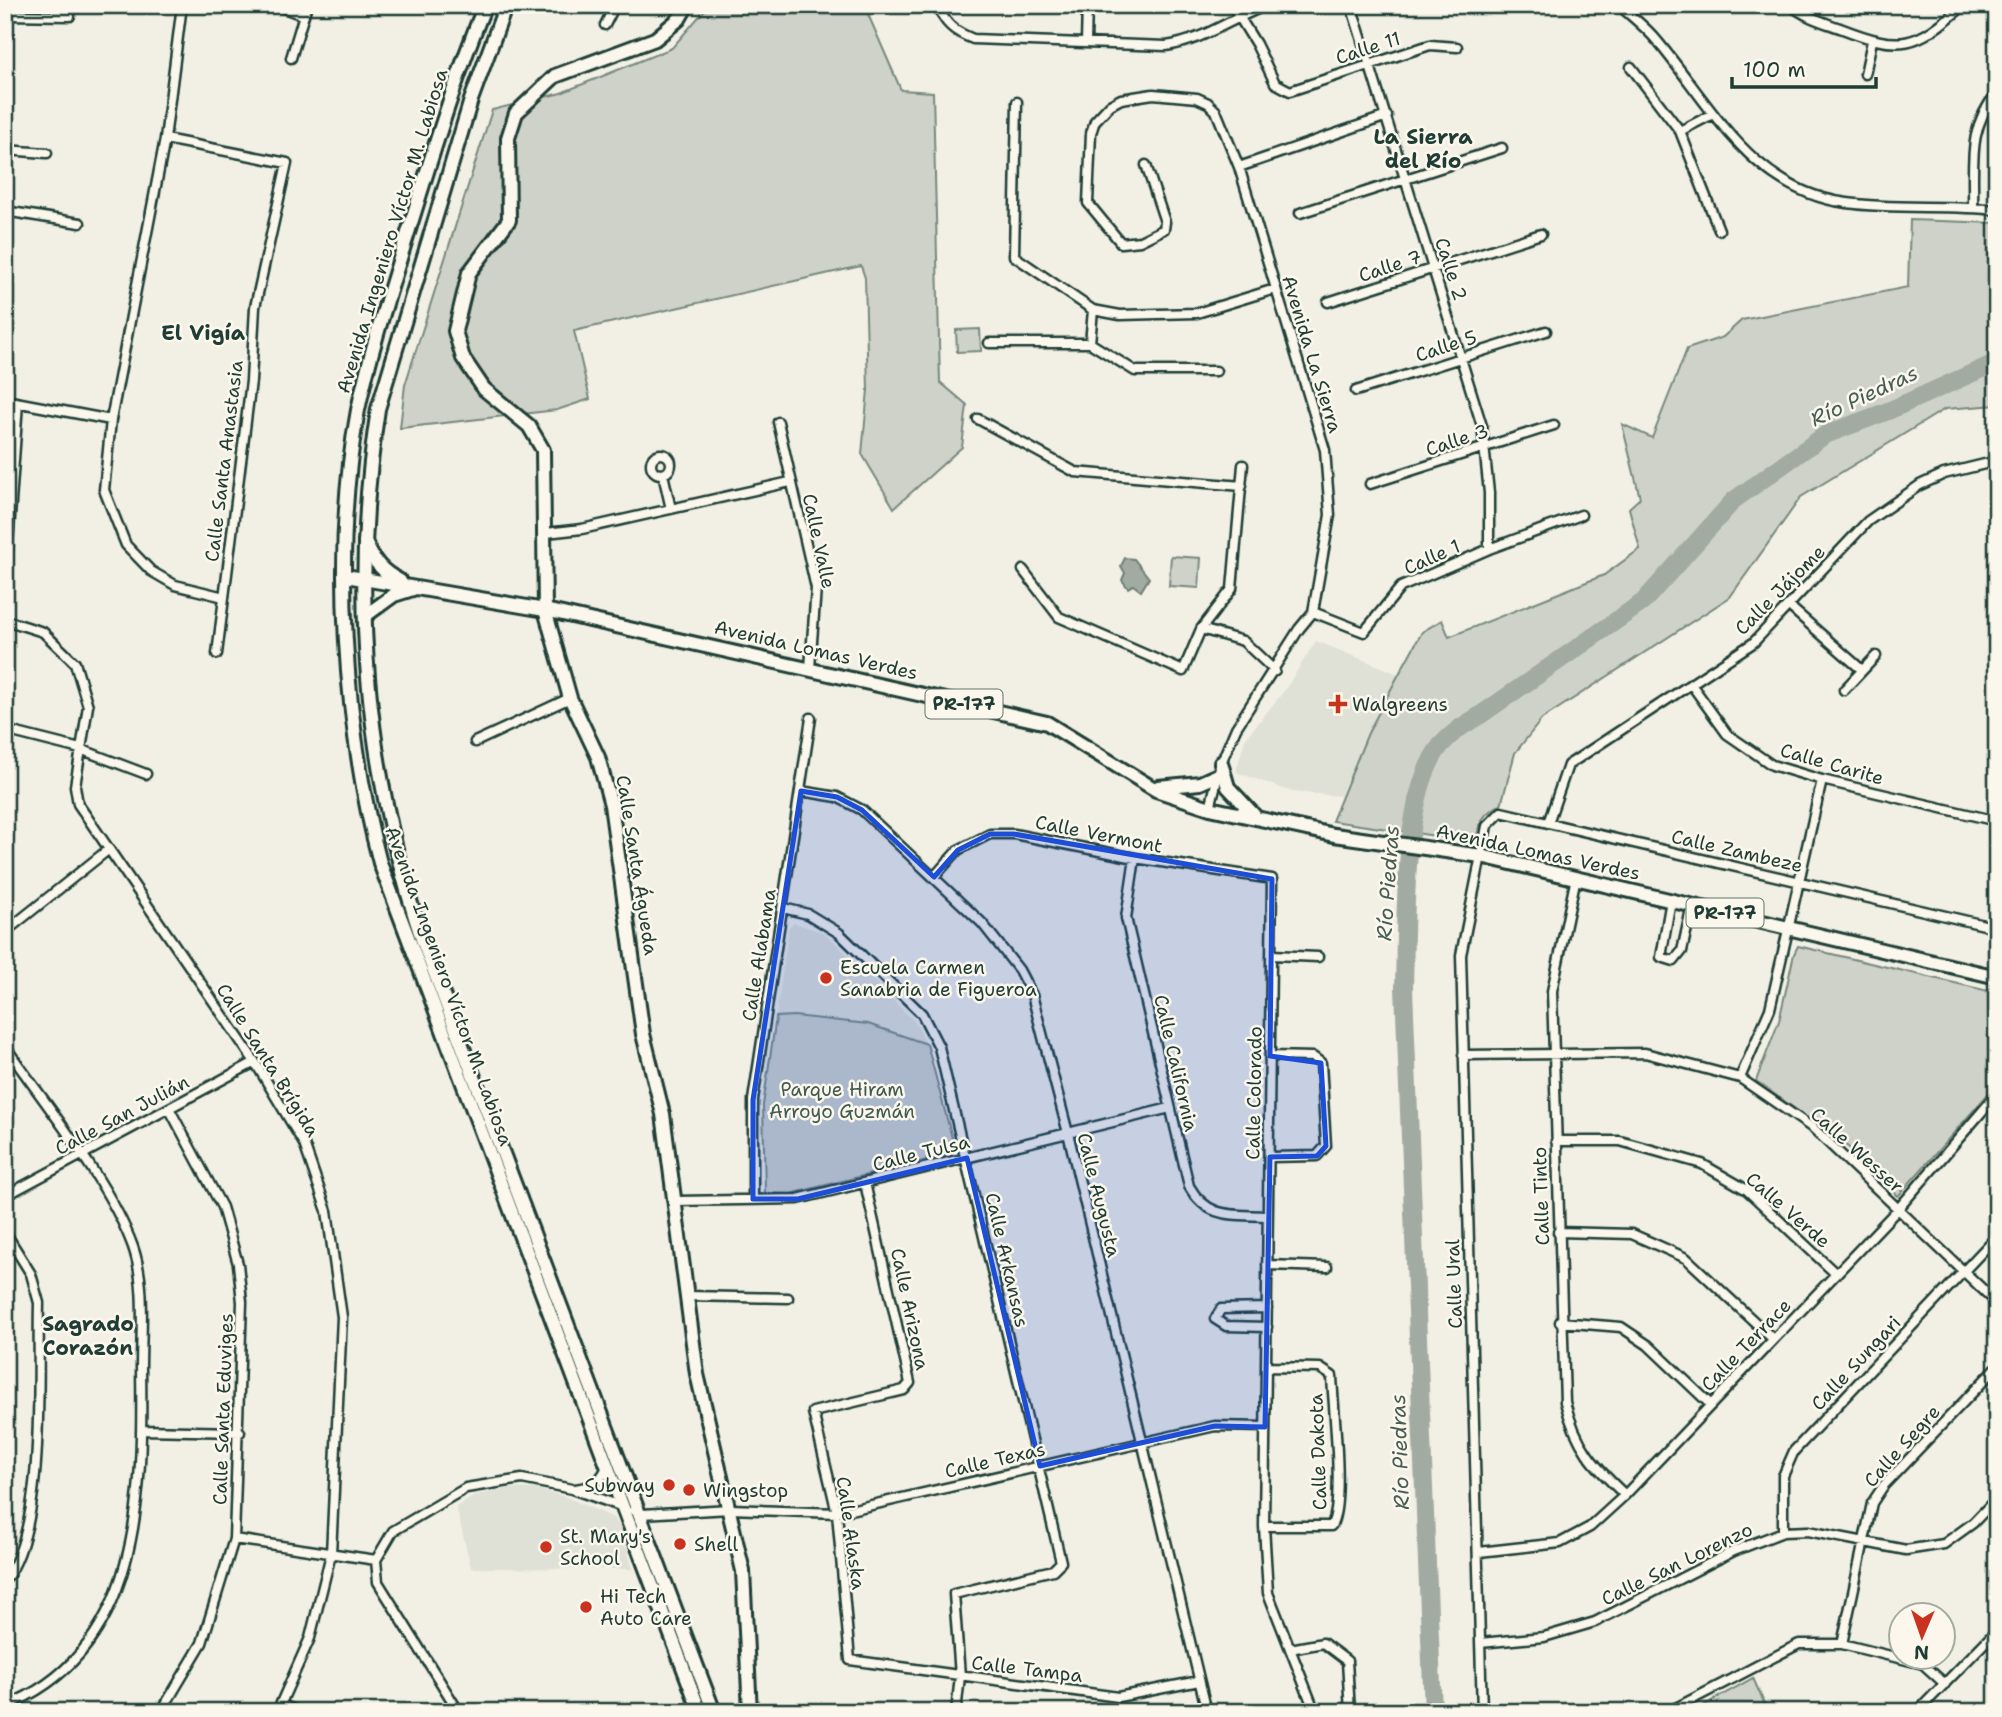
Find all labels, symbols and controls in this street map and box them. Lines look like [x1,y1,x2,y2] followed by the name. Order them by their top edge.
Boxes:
[1332,26,1404,70] street label: Calle 11
[1732,46,1876,90] scale bar
[1743,56,1806,84] text: 100 m
[331,65,453,396] street label: Avenida Ingeniero Víctor M. Labiosa
[1373,123,1473,175] district label: La Sierra del Río
[1429,234,1473,304] street label: Calle 2
[1355,244,1425,288] street label: Calle 7
[1276,272,1348,436] street label: Avenida La Sierra
[161,319,246,347] district label: El Vigía
[1412,324,1480,368] street label: Calle 5
[199,359,249,563] street label: Calle Santa Anastasia
[1806,359,1922,433] water label: Río Piedras
[1422,418,1492,462] street label: Calle 3
[797,491,841,591] street label: Calle Valle
[1400,533,1464,581] street label: Calle 1
[1729,539,1831,641] street label: Calle Jájome
[712,614,920,686] street label: Avenida Lomas Verdes
[926,690,1002,718] road number: PR-177
[1352,692,1448,717] place label: Walgreens
[1330,696,1346,712] marker: Walgreens
[1777,737,1887,791] street label: Calle Carite
[610,773,665,957] street label: Calle Santa Águeda
[1033,809,1165,859] street label: Calle Vermont
[1434,818,1642,886] street label: Avenida Lomas Verdes
[379,823,519,1149] street label: Avenida Ingeniero Víctor M. Labiosa
[1370,824,1406,942] water label: Río Piedras
[1669,824,1805,878] street label: Calle Zambeze
[736,887,782,1023] street label: Calle Alabama
[1686,898,1764,928] road number: PR-177
[840,955,1037,1002] place label: Escuela Carmen Sanabria de Figueroa
[818,970,834,986] marker: Escuela Carmen Sanabria de Figueroa
[211,979,325,1142] street label: Calle Santa Brígida
[1148,992,1204,1134] street label: Calle California
[1240,1026,1268,1160] street label: Calle Colorado
[51,1069,193,1161] street label: Calle San Julián
[769,1077,915,1124] park label: Parque Hiram Arroyo Guzmán
[1805,1102,1909,1198] street label: Calle Wesser
[870,1129,972,1177] street label: Calle Tulsa
[1071,1130,1127,1260] street label: Calle Augusta
[1527,1146,1555,1246] street label: Calle Tinto
[1740,1166,1836,1254] street label: Calle Verde
[979,1190,1035,1330] street label: Calle Arkansas
[1440,1239,1468,1329] street label: Calle Ural
[885,1246,935,1372] street label: Calle Arizona
[1696,1293,1796,1397] street label: Calle Terrace
[42,1310,134,1362] district label: Sagrado Corazón
[1806,1310,1906,1416] street label: Calle Sungari
[207,1313,239,1505] street label: Calle Santa Eduviges
[1303,1393,1333,1511] street label: Calle Dakota
[1384,1394,1416,1510] water label: Río Piedras
[1858,1400,1946,1492] street label: Calle Segre
[942,1436,1048,1484] street label: Calle Texas
[584,1473,655,1498] place label: Subway
[831,1475,871,1591] street label: Calle Alaska
[661,1477,677,1493] marker: Subway
[703,1478,788,1503] place label: Wingstop
[681,1482,697,1498] marker: Wingstop
[1597,1517,1757,1611] street label: Calle San Lorenzo
[560,1524,651,1571] place label: St. Mary's School
[694,1532,738,1557] place label: Shell
[672,1536,688,1552] marker: Shell
[538,1539,554,1555] marker: St. Mary's School
[600,1584,692,1631] place label: Hi Tech Auto Care
[578,1599,594,1615] marker: Hi Tech Auto Care
[1886,1602,1956,1672] north arrow
[1913,1640,1929,1665] text: N
[970,1650,1084,1688] street label: Calle Tampa

